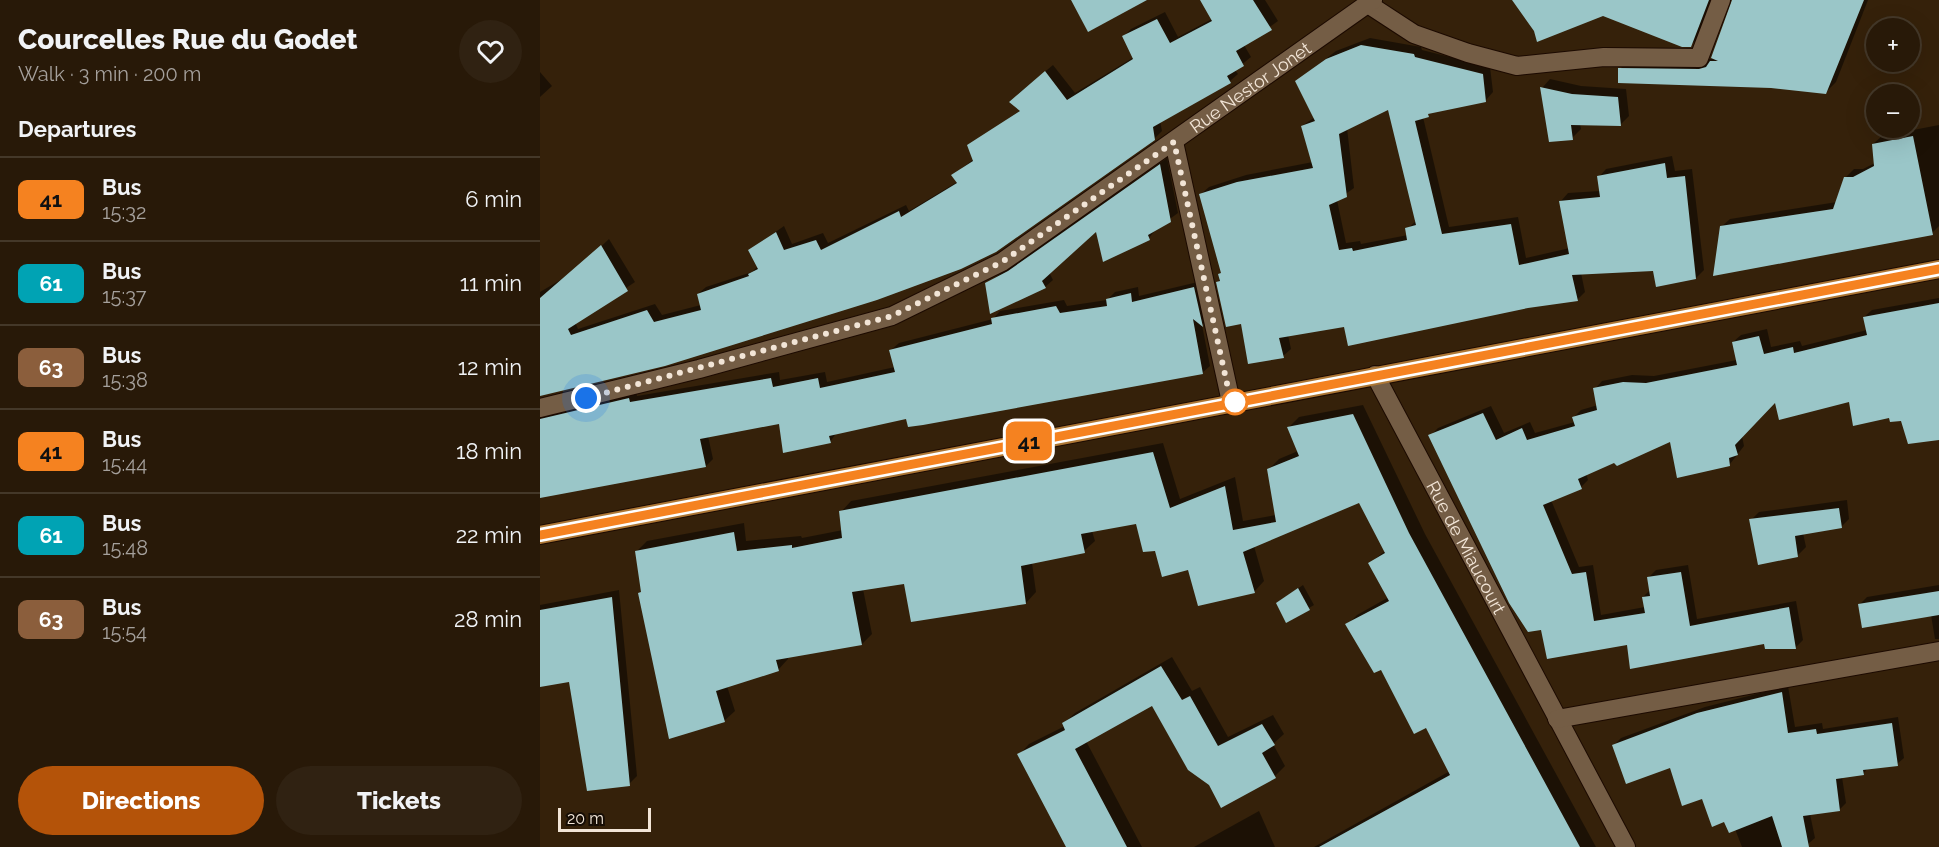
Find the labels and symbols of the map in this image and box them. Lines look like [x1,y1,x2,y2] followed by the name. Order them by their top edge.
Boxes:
[1185,37,1315,137] street label: Rue Nestor Jonet
[571,383,601,413] your location
[1222,389,1248,415] unlabelled marker
[1002,422,1056,460] line badge: 41
[1423,477,1511,617] street label: Rue de Miaucourt
[558,805,651,832] scale bar

